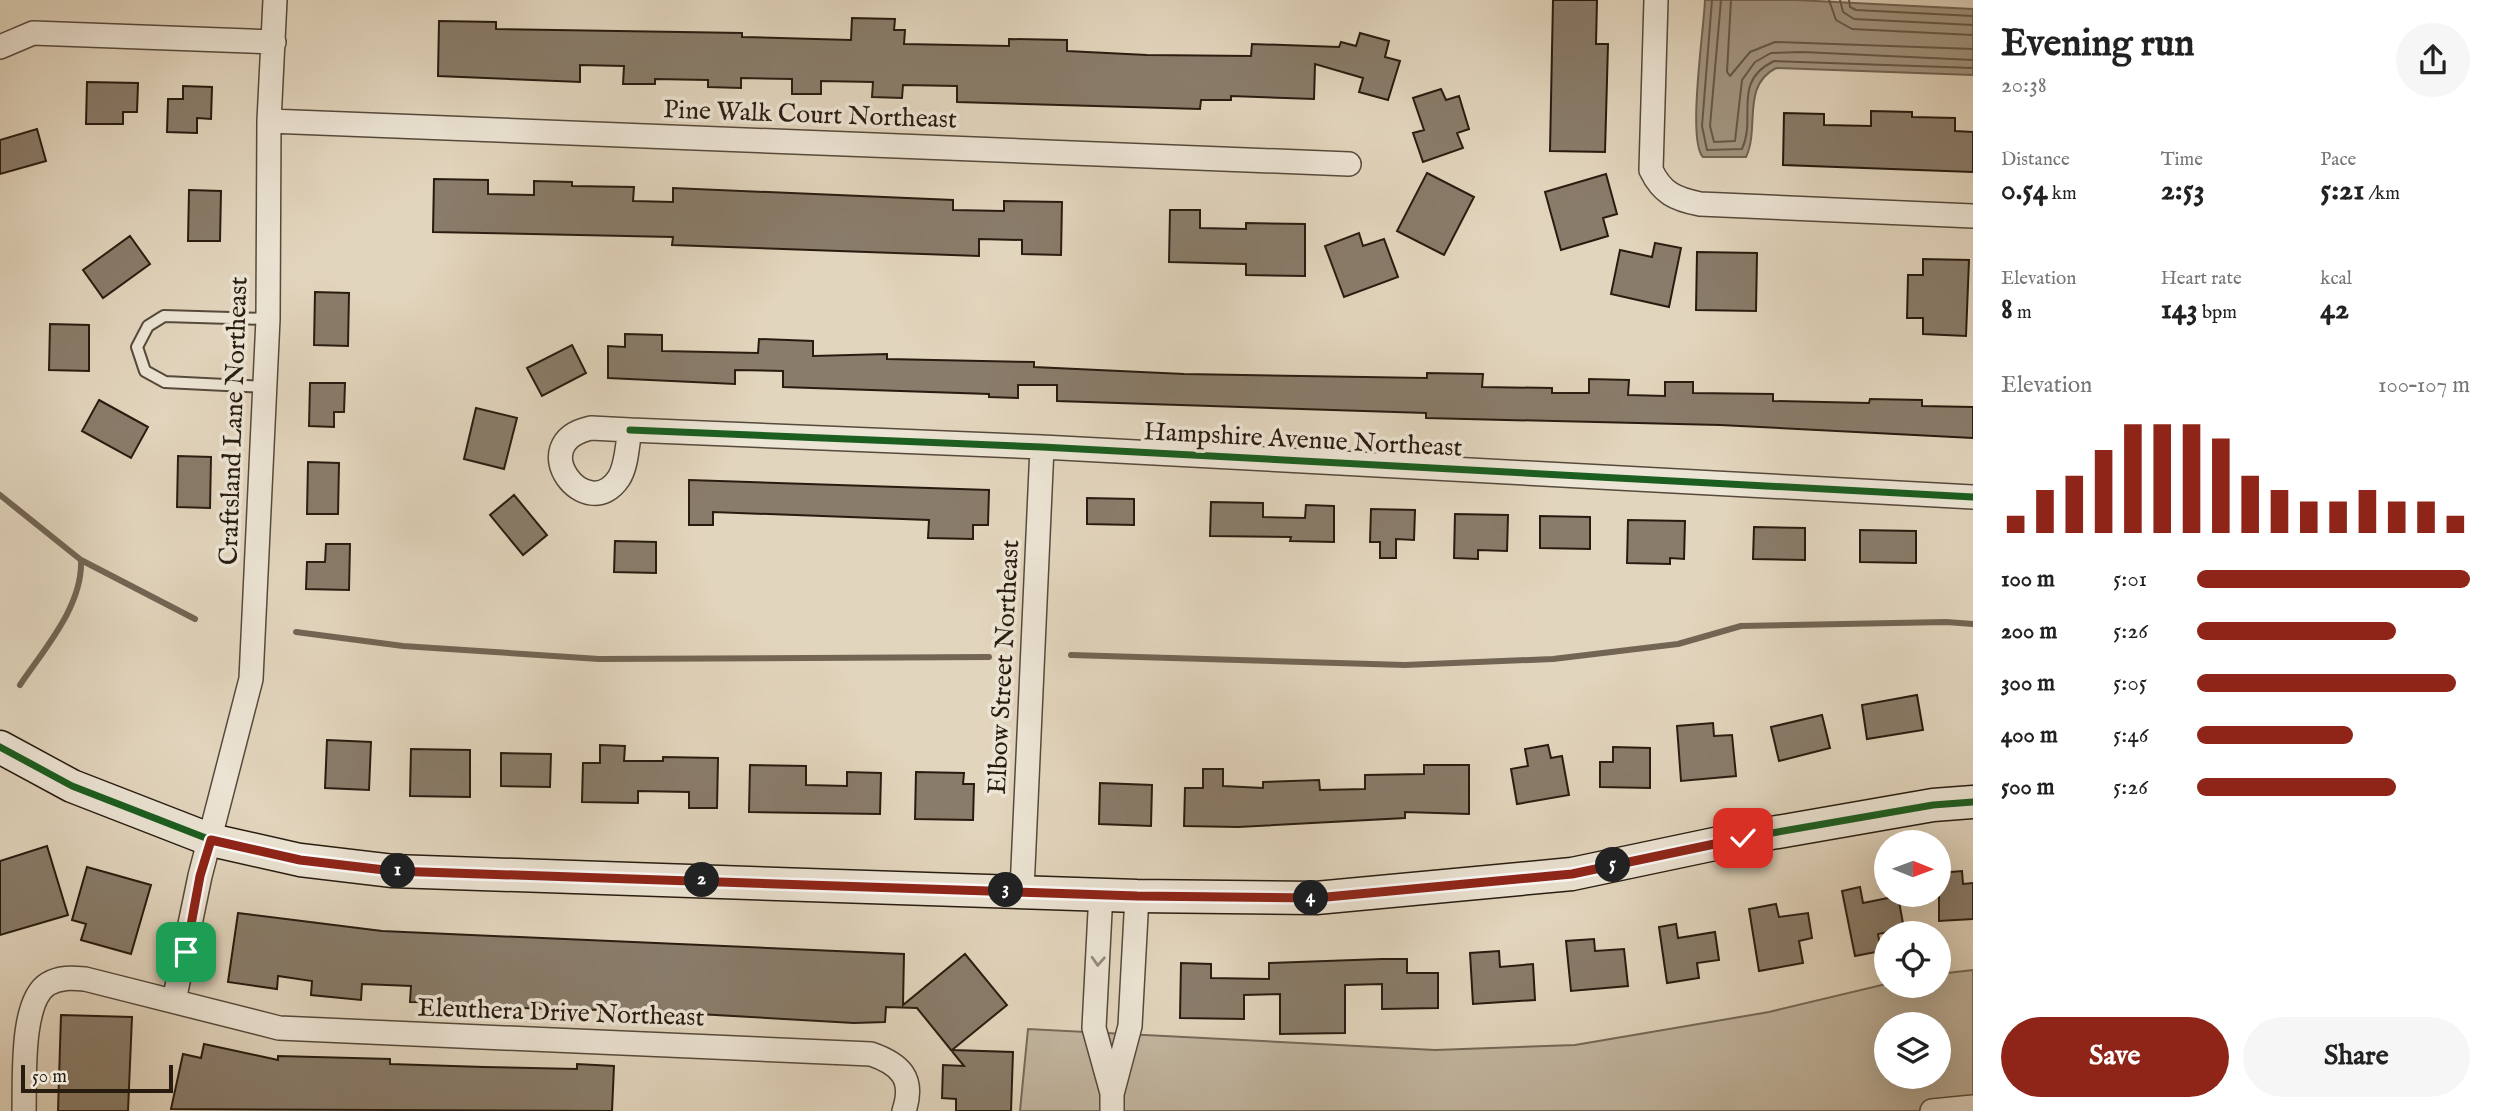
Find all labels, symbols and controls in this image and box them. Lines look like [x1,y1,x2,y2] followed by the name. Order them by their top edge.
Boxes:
[2001,21,2195,69] text: Evening run
[2396,23,2470,97] button: share
[2001,71,2047,100] text: 20:38
[663,93,957,137] street label: Pine Walk Court Northeast
[2001,148,2070,172] text: Distance
[2161,148,2203,172] text: Time
[2320,148,2356,172] text: Pace
[2001,172,2048,210] text: 0.54
[2161,172,2205,210] text: 2:53
[2320,172,2364,210] text: 5:21
[2048,182,2077,206] text: km
[2364,182,2400,206] text: /km
[2001,267,2076,291] text: Elevation
[2161,267,2242,291] text: Heart rate
[2320,267,2352,291] text: kcal
[212,276,256,566] street label: Craftsland Lane Northeast
[2001,291,2013,329] text: 8
[2161,291,2198,329] text: 143
[2320,291,2349,329] text: 42
[2013,301,2032,325] text: m
[2198,301,2237,325] text: bpm
[2001,371,2092,400] text: Elevation
[2378,371,2470,400] text: 100–107 m
[1143,415,1463,465] street label: Hampshire Avenue Northeast
[981,539,1027,795] street label: Elbow Street Northeast
[2001,565,2055,594] text: 100 m
[2113,565,2147,594] text: 5:01
[2001,617,2057,646] text: 200 m
[2113,617,2148,646] text: 5:26
[2001,669,2055,698] text: 300 m
[2113,669,2147,698] text: 5:05
[2001,721,2058,750] text: 400 m
[2113,721,2148,750] text: 5:46
[2001,773,2055,802] text: 500 m
[2113,773,2148,802] text: 5:26
[1713,808,1773,868] pin
[1724,819,1762,857] icon: check
[1874,830,1951,906] north arrow
[1874,830,1951,1089] map controls
[1596,848,1630,882] pin: 5
[1609,852,1616,876] text: 5
[380,854,416,888] pin: 1
[394,858,401,882] text: 1
[684,862,720,898] pin: 2
[697,867,706,891] text: 2
[988,872,1024,908] pin: 3
[1002,877,1009,901] text: 3
[1294,880,1328,916] pin: 4
[1306,885,1315,909] text: 4
[1874,921,1951,998] button: locate
[156,922,216,982] pin
[167,933,205,971] icon: arrive
[1090,955,1105,966] one-way arrow
[417,992,705,1034] street label: Eleuthera Drive Northeast
[1874,1012,1951,1089] button: layers
[2001,1017,2229,1097] button: Save
[2243,1017,2470,1097] button: Share
[21,1062,173,1094] scale bar
[32,1065,67,1089] text: 50 m

